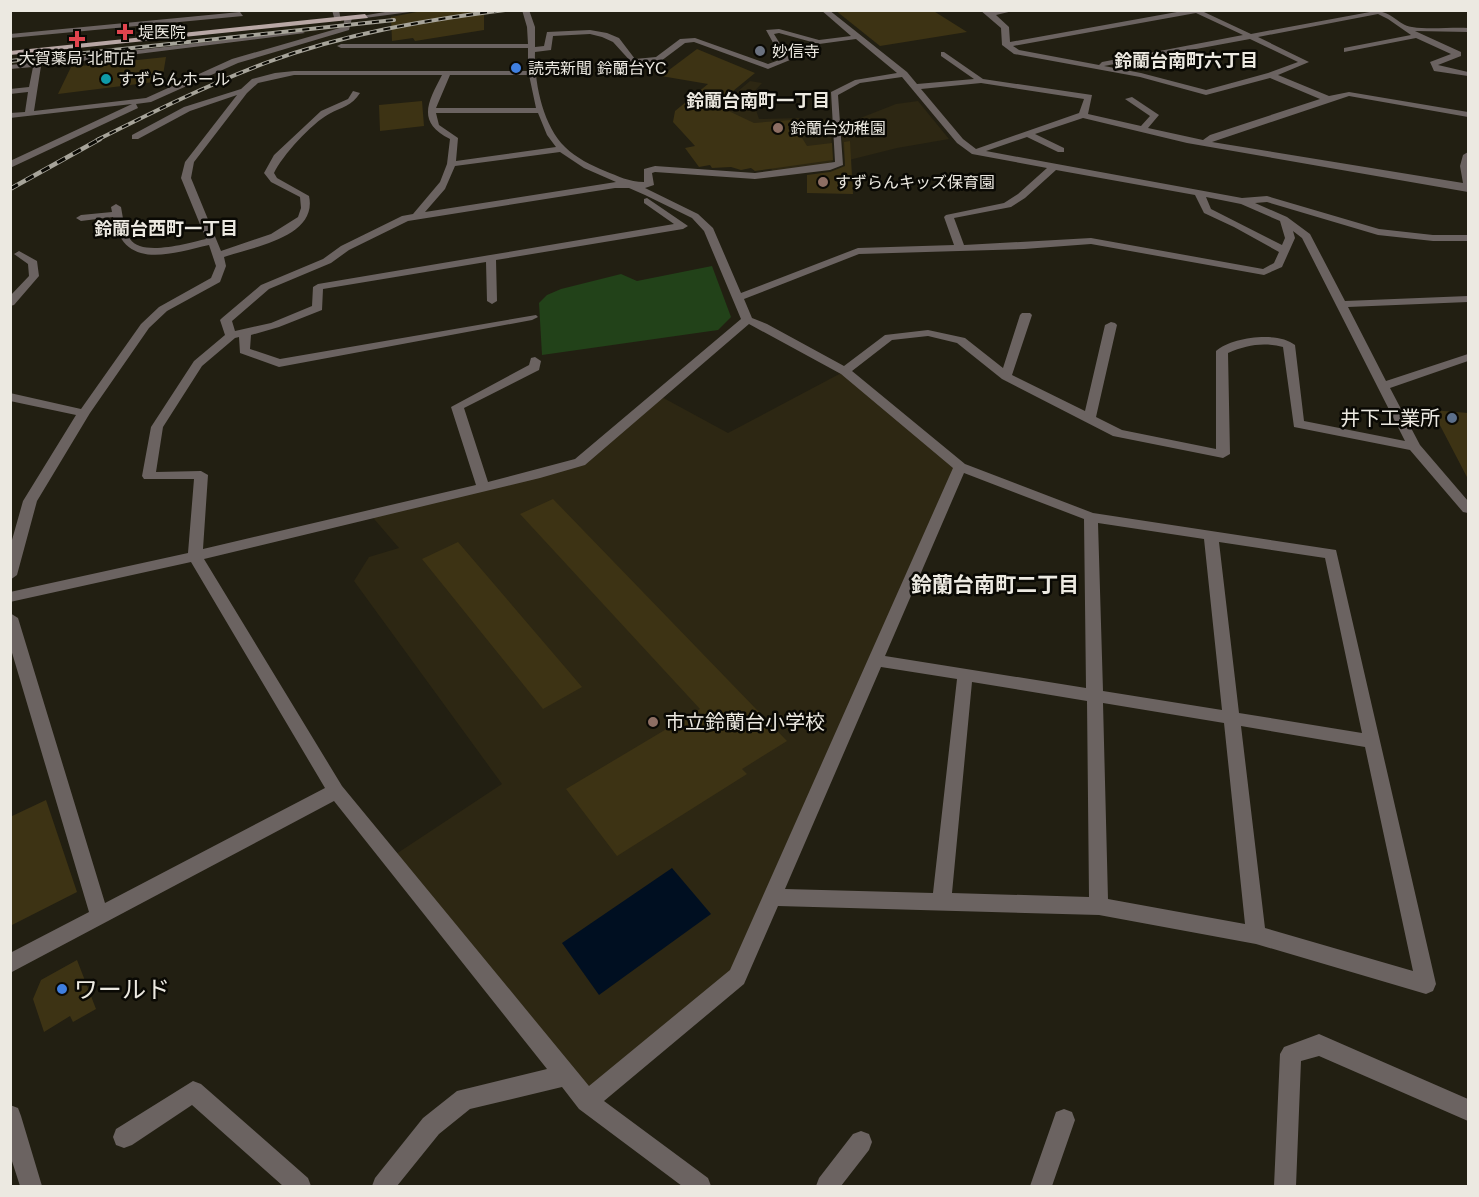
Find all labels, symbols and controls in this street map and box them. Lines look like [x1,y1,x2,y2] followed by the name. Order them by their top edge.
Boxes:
[116,23,134,41] marker: 堤医院
[138,24,186,41] place label: 堤医院
[70,32,84,46] marker: 大賀薬局 北町店
[772,43,820,60] place label: 妙信寺
[753,44,767,58] marker: 妙信寺
[19,50,135,67] place label: 大賀薬局 北町店
[1114,51,1258,71] district label: 鈴蘭台南町六丁目
[528,60,667,77] place label: 読売新聞 鈴蘭台YC
[509,61,523,75] marker: 読売新聞 鈴蘭台YC
[118,71,230,88] place label: すずらんホール
[99,72,113,86] marker: すずらんホール
[686,91,830,111] district label: 鈴蘭台南町一丁目
[790,120,886,137] place label: 鈴蘭台幼稚園
[771,121,785,135] marker: 鈴蘭台幼稚園
[835,174,995,191] place label: すずらんキッズ保育園
[816,175,830,189] marker: すずらんキッズ保育園
[94,219,238,239] district label: 鈴蘭台西町一丁目
[1340,407,1440,429] place label: 井下工業所
[1445,411,1459,425] marker: 井下工業所
[911,573,1079,596] district label: 鈴蘭台南町二丁目
[665,711,825,733] place label: 市立鈴蘭台小学校
[646,715,660,729] marker: 市立鈴蘭台小学校
[74,976,170,1003] place label: ワールド
[55,982,69,996] marker: ワールド

